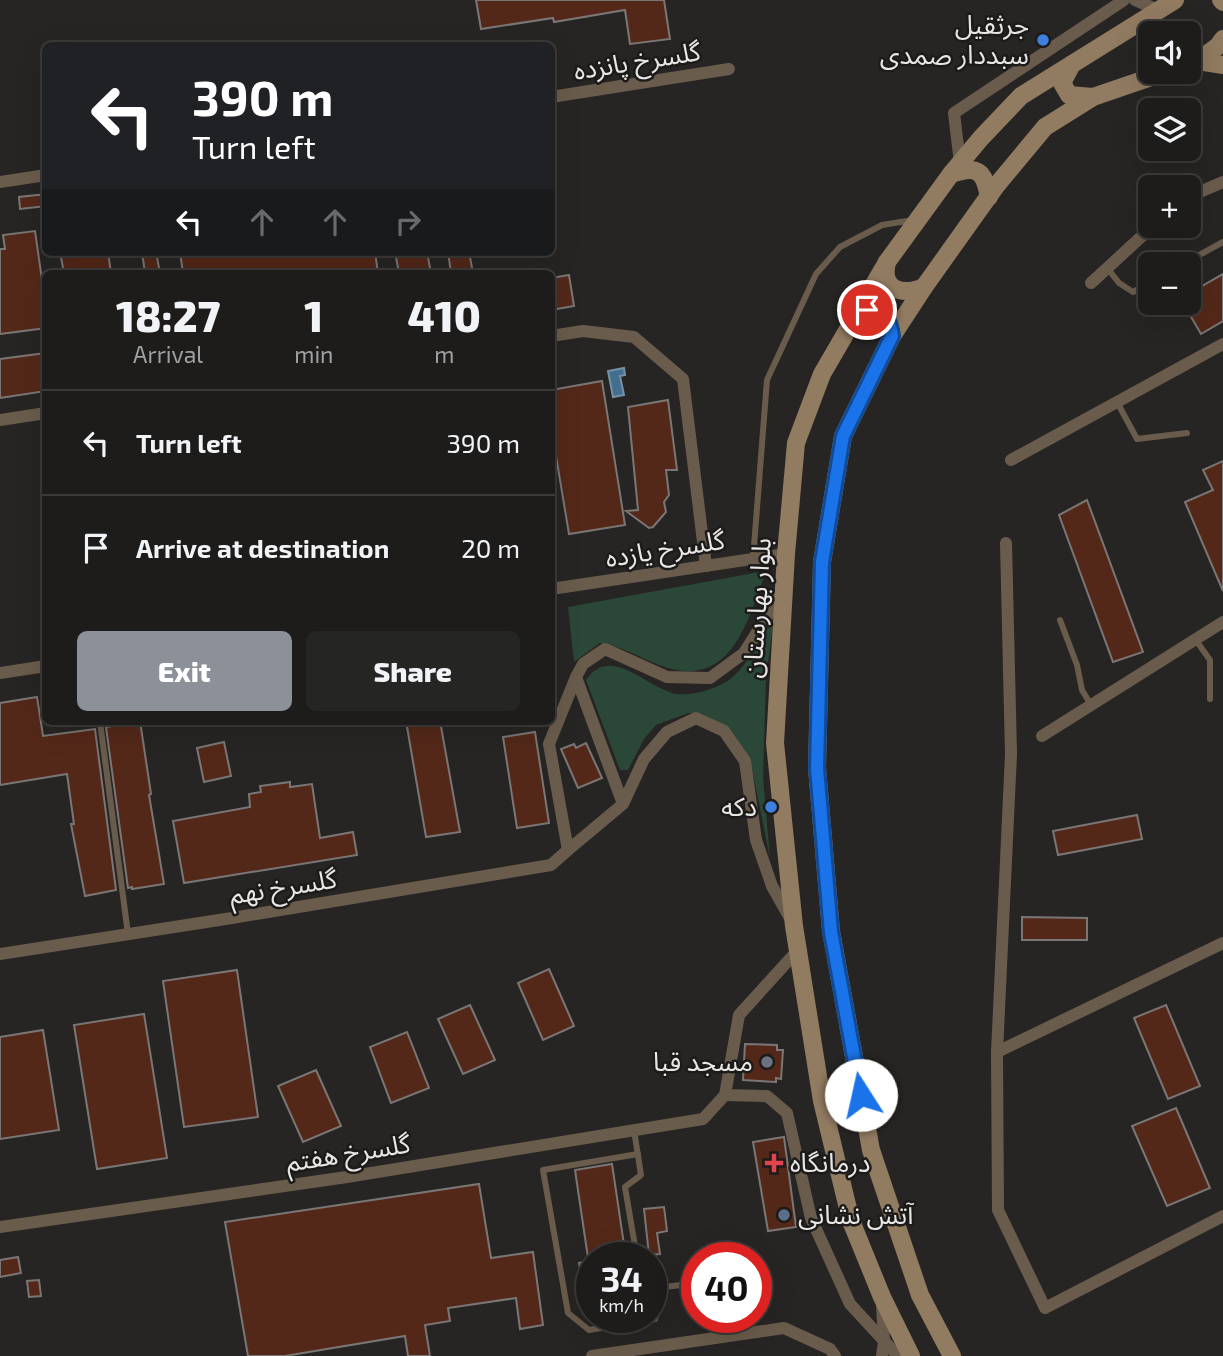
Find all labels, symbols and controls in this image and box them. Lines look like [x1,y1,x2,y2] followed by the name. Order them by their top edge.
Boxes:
[880,8,1029,70] place label: جرثقیل سبددار صمدی
[1138,21,1201,315] map controls
[1138,21,1201,84] button: sound
[1035,32,1051,48] marker: جرثقیل سبددار صمدی
[571,34,704,90] street label: گلسرخ پانزده
[192,67,333,126] text: 390 m
[77,70,168,161] icon: left
[1138,98,1201,161] button: layers
[192,127,316,165] text: Turn left
[1138,175,1201,238] button: +
[170,203,208,241] icon: left
[243,203,281,241] icon: ahead
[316,203,354,241] icon: ahead
[389,203,427,241] icon: right
[1138,252,1201,315] button: −
[837,280,897,340] pin
[116,290,220,340] text: 18:27
[304,290,323,340] text: 1
[408,290,481,340] text: 410
[848,291,886,329] icon: arrive
[133,340,203,368] text: Arrival
[294,340,333,368] text: min
[434,340,454,368] text: m
[77,424,115,462] icon: left
[136,427,242,458] text: Turn left
[446,427,520,458] text: 390 m
[603,523,728,577] street label: گلسرخ یازده
[77,529,115,567] icon: arrive
[136,532,389,563] text: Arrive at destination
[461,532,520,563] text: 20 m
[735,537,777,679] street label: بلوار بهارستان
[77,631,292,711] button: Exit
[306,631,520,711] button: Share
[721,790,757,821] place label: دکه
[763,799,779,815] marker: دکه
[227,862,340,915] street label: گلسرخ نهم
[653,1045,753,1076] place label: مسجد قبا
[759,1054,775,1070] marker: مسجد قبا
[824,1058,898,1132] position arrow
[283,1126,413,1183] street label: گلسرخ هفتم
[790,1146,870,1178] place label: درمانگاه
[764,1153,784,1173] marker: درمانگاه
[798,1198,915,1230] place label: آتش نشانی
[776,1207,792,1223] marker: آتش نشانی
[681,1242,772,1333] speed limit sign: 40
[600,1257,643,1299] text: 34
[599,1294,644,1316] text: km/h

